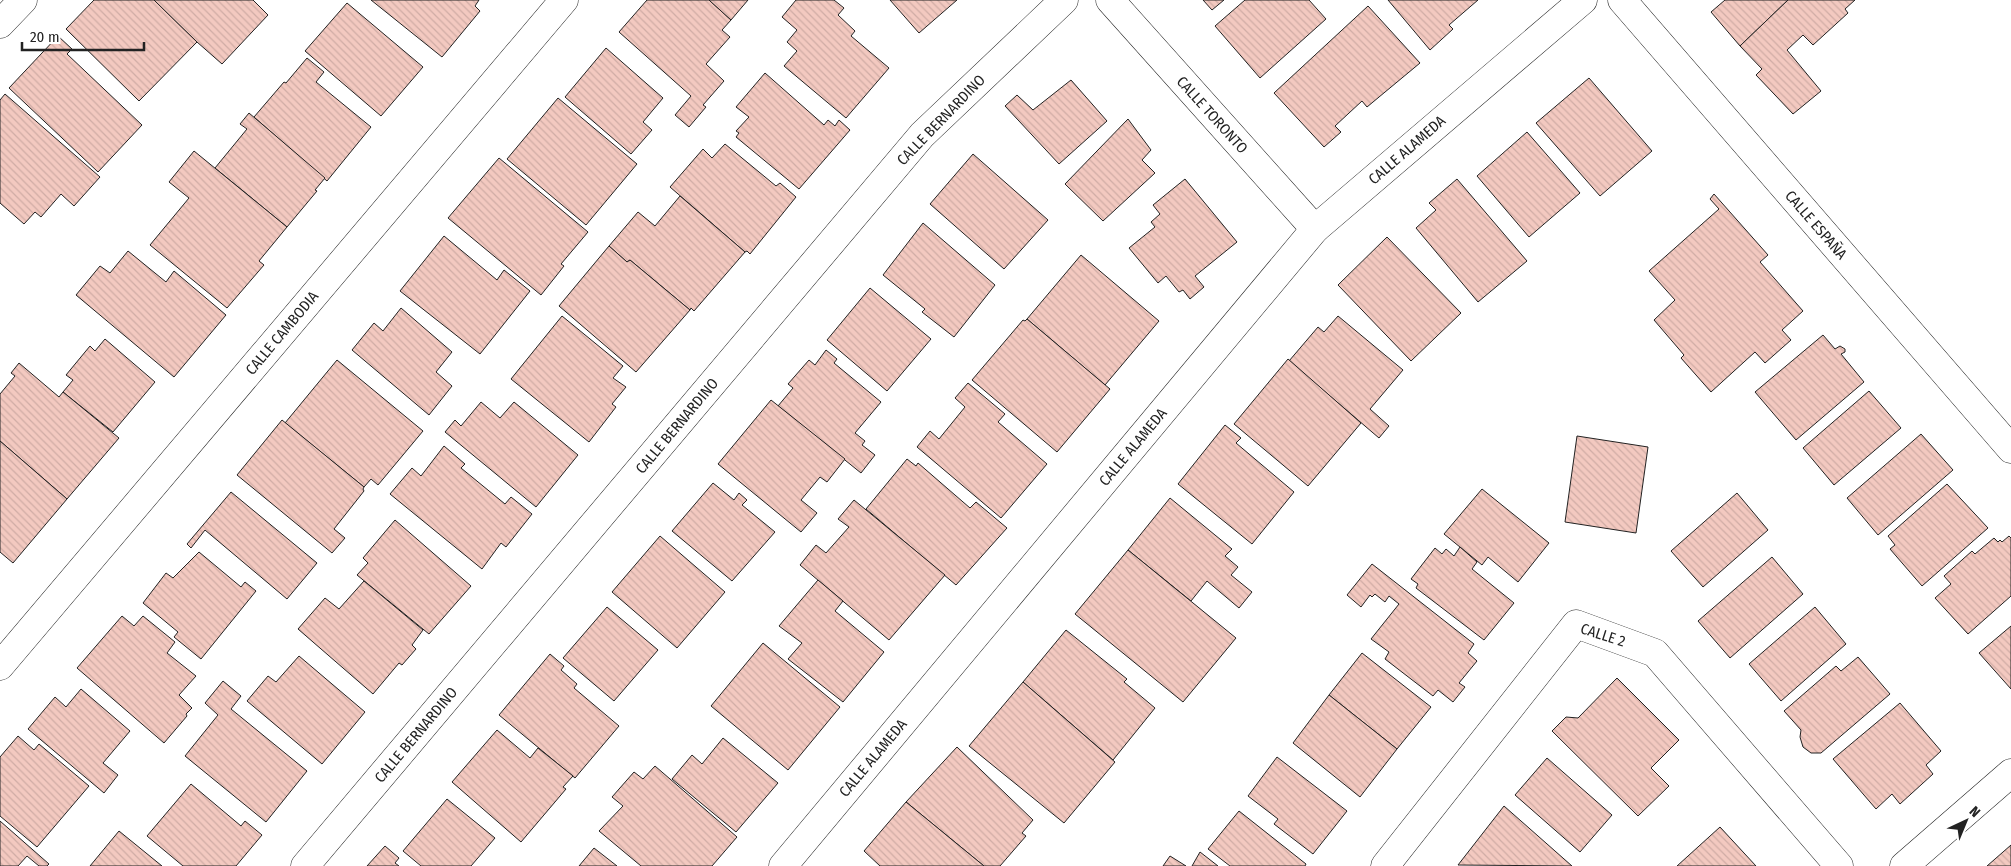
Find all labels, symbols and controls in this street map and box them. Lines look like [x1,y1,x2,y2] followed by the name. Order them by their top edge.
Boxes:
[22,20,145,52] scale bar
[30,28,60,46] text: 20 m
[893,71,989,169] street label: CALLE BERNARDINO
[1173,73,1251,157] street label: CALLE TORONTO
[1365,112,1449,188] street label: CALLE ALAMEDA
[1781,187,1851,263] street label: CALLE ESPAÑA
[242,287,322,379] street label: CALLE CAMBODIA
[632,375,722,477] street label: CALLE BERNARDINO
[1095,404,1171,490] street label: CALLE ALAMEDA
[1578,619,1628,651] street label: CALLE 2
[371,684,461,786] street label: CALLE BERNARDINO
[835,715,911,801] street label: CALLE ALAMEDA
[1941,796,1991,846] north arrow
[1966,803,1984,821] text: N

